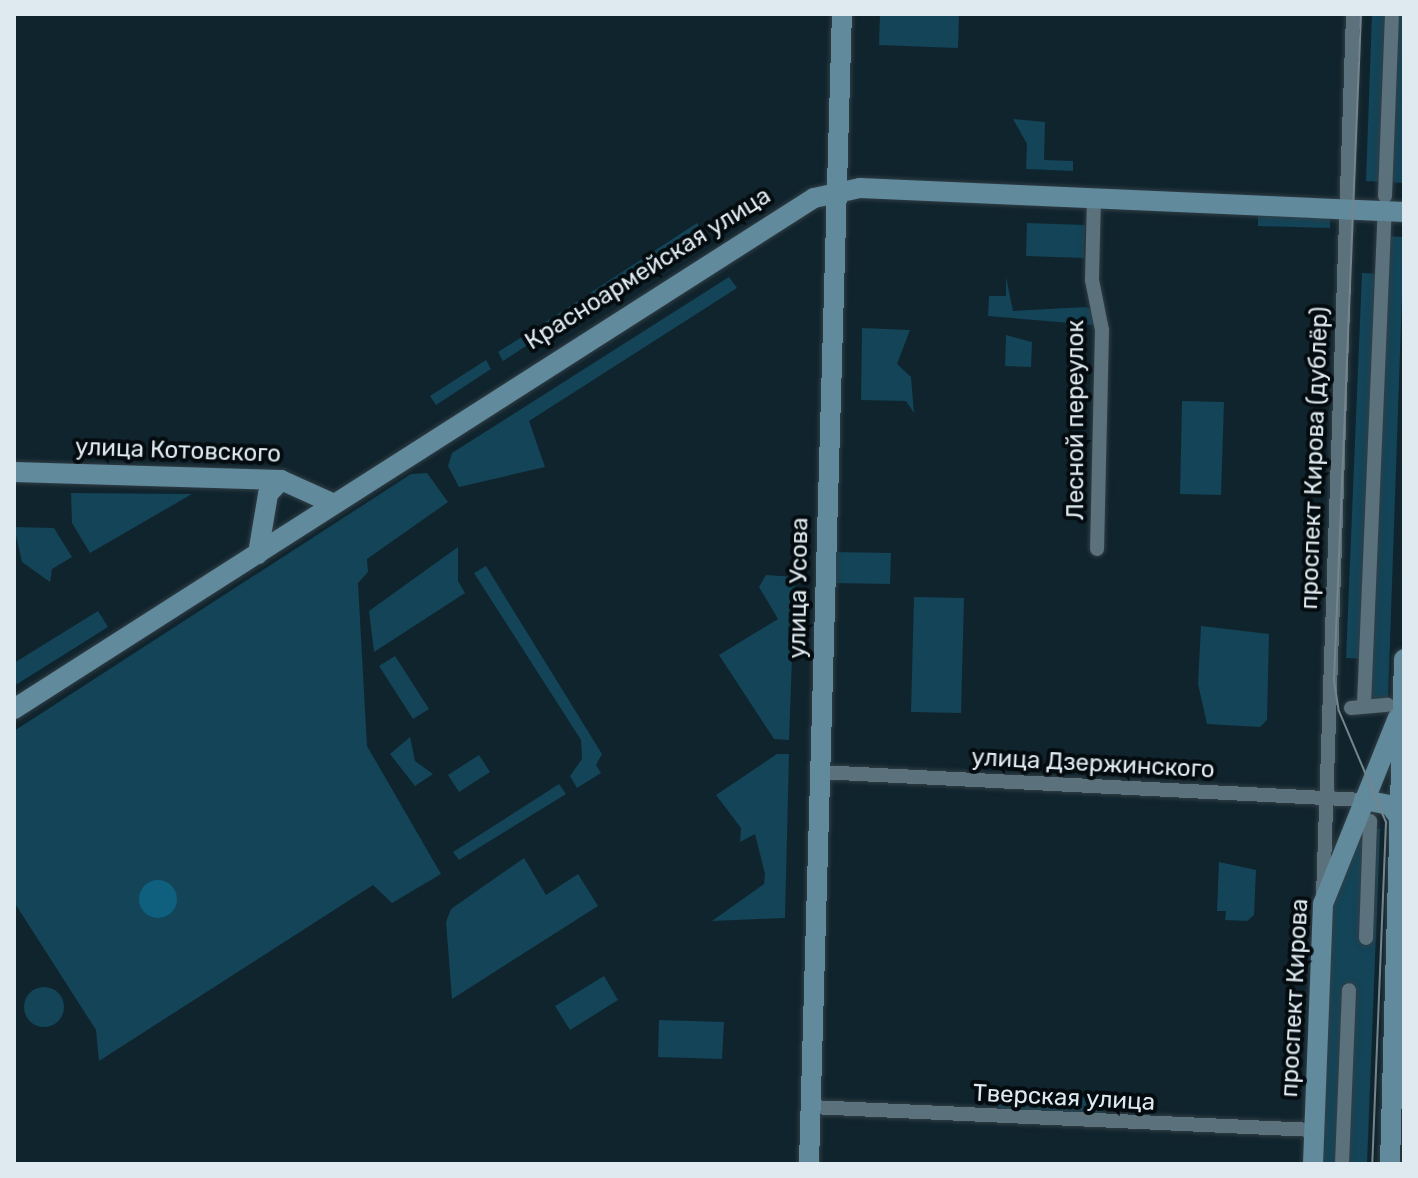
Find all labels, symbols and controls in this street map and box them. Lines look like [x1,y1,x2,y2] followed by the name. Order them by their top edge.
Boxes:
[520,182,776,356] street label: Красноармейская улица
[1295,306,1335,610] street label: проспект Кирова (дублёр)
[1062,320,1090,520] street label: Лесной переулок
[75,433,281,469] street label: улица Котовского
[783,517,815,659] street label: улица Усова
[971,743,1215,785] street label: улица Дзержинского
[1275,898,1315,1098] street label: проспект Кирова
[972,1079,1156,1117] street label: Тверская улица

